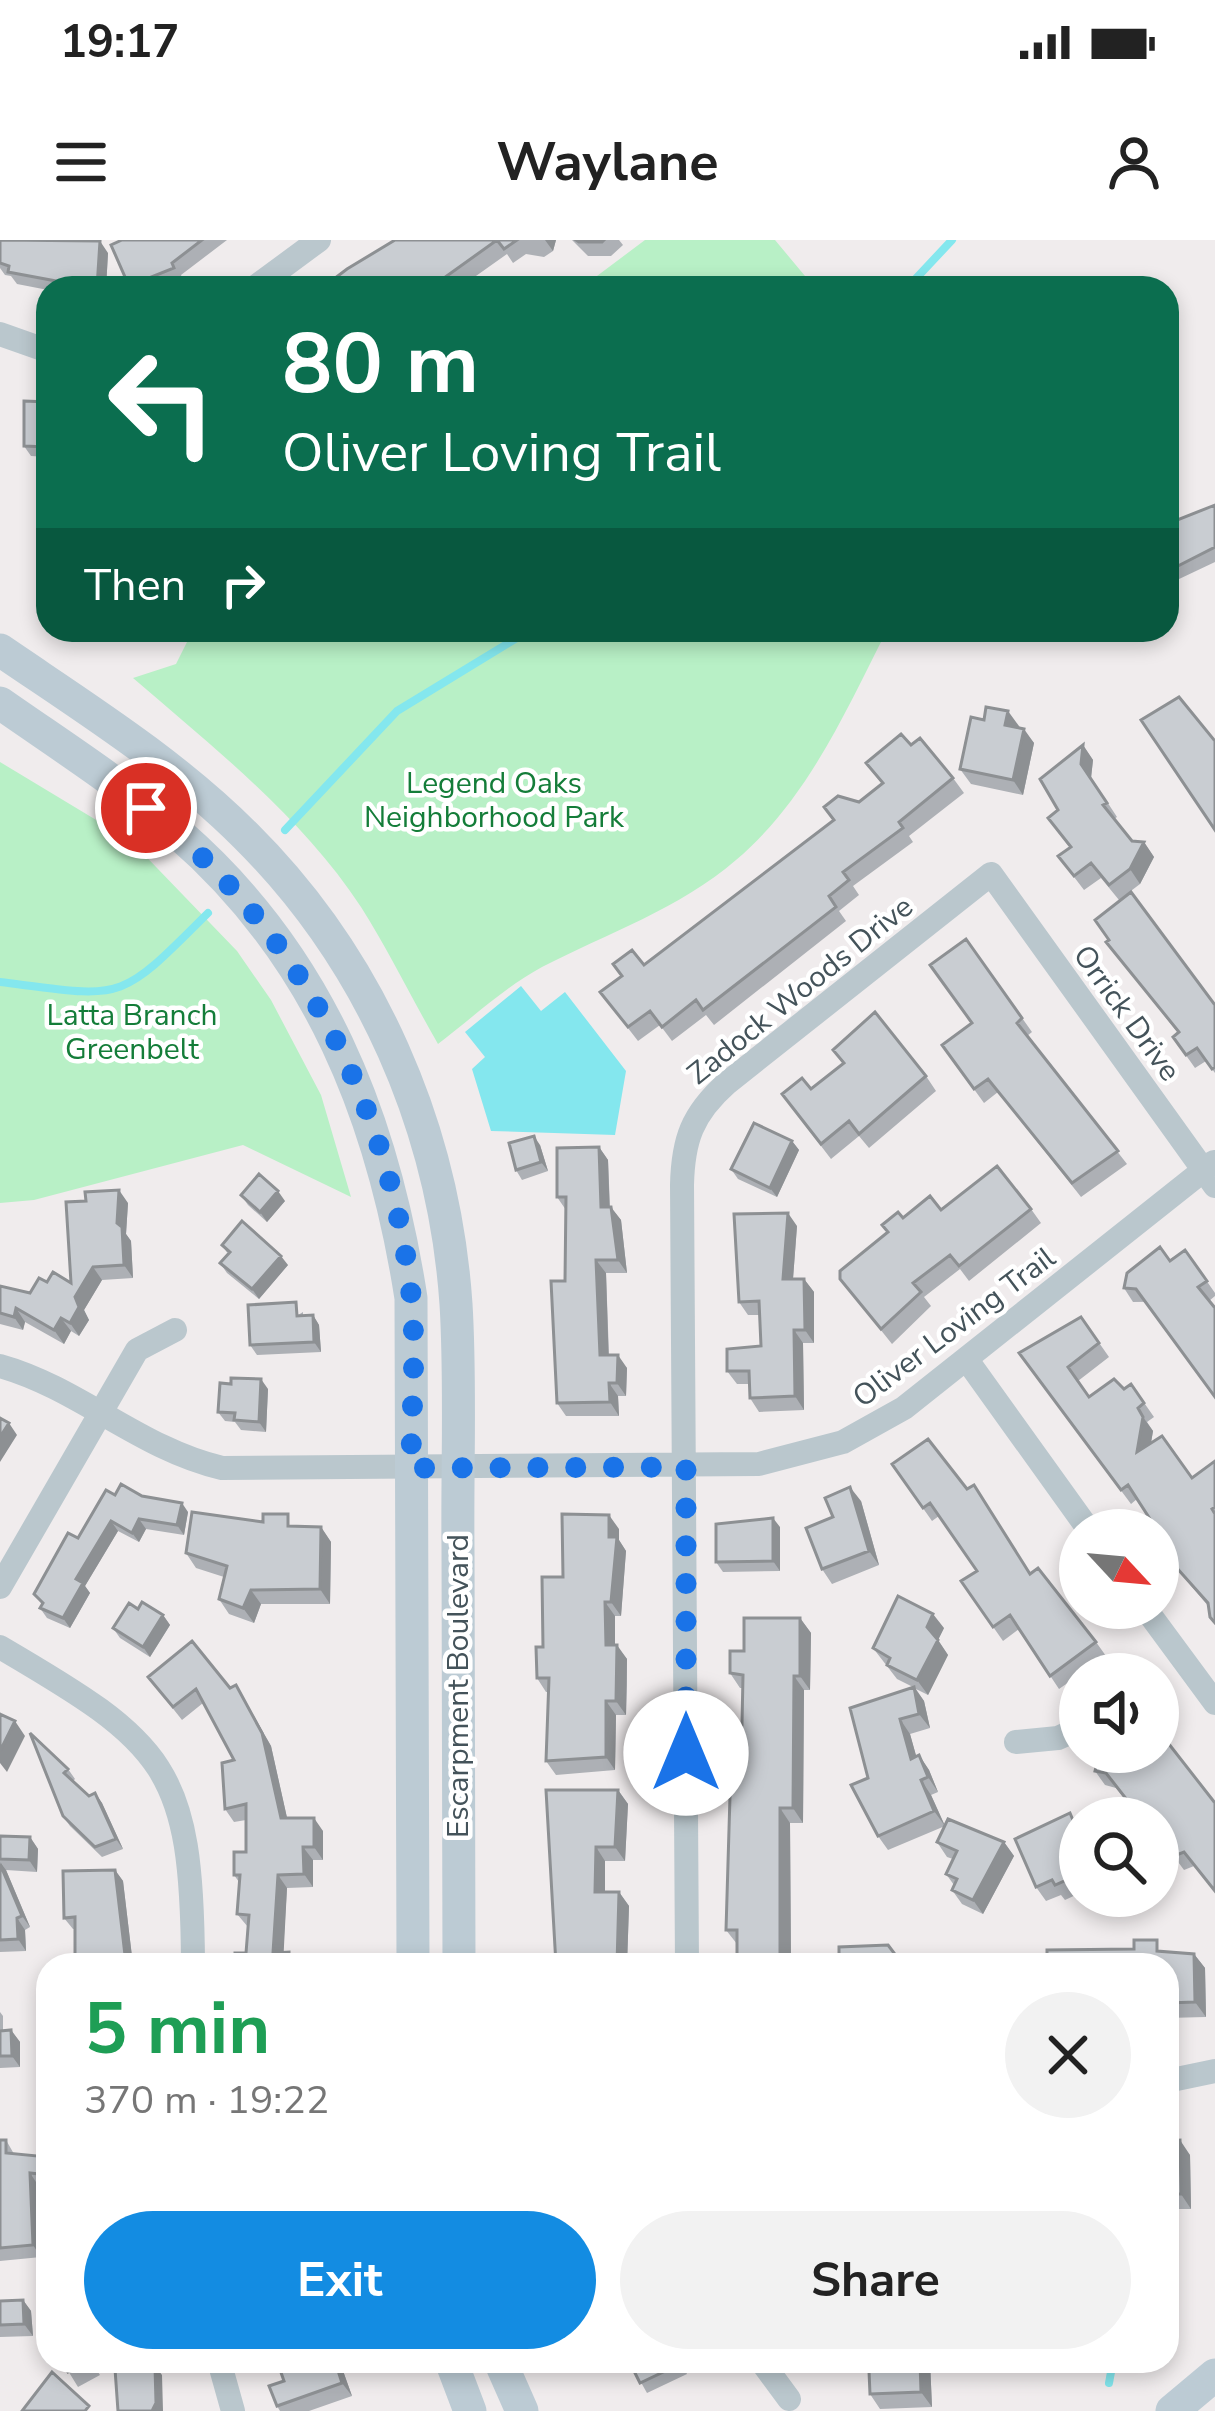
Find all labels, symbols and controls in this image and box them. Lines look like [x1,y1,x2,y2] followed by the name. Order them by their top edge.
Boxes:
[60,12,179,73] text: 19:17
[496,125,719,199] text: Waylane
[48,129,114,195] icon: menu
[1101,129,1167,195] icon: person
[282,307,479,422] text: 80 m
[84,324,240,480] icon: left
[282,416,721,490] text: Oliver Loving Trail
[210,552,276,618] icon: right
[84,555,186,616] text: Then
[95,757,197,859] pin
[364,763,625,838] park label: Legend Oaks Neighborhood Park
[113,775,179,841] icon: arrive
[679,887,922,1094] street label: Zadock Woods Drive
[1063,937,1190,1090] street label: Orrick Drive
[46,995,218,1070] park label: Latta Branch Greenbelt
[845,1238,1064,1417] street label: Oliver Loving Trail
[1059,1509,1179,1629] north arrow
[1059,1509,1179,1917] map controls
[438,1534,479,1838] street label: Escarpment Boulevard
[1059,1653,1179,1773] button: sound
[623,1690,749,1816] position arrow
[1059,1797,1179,1917] button: search
[84,1980,270,2078] text: 5 min
[1005,1992,1131,2118] button: close
[84,2074,329,2127] text: 370 m · 19:22
[84,2211,596,2349] button: Exit
[620,2211,1131,2349] button: Share

